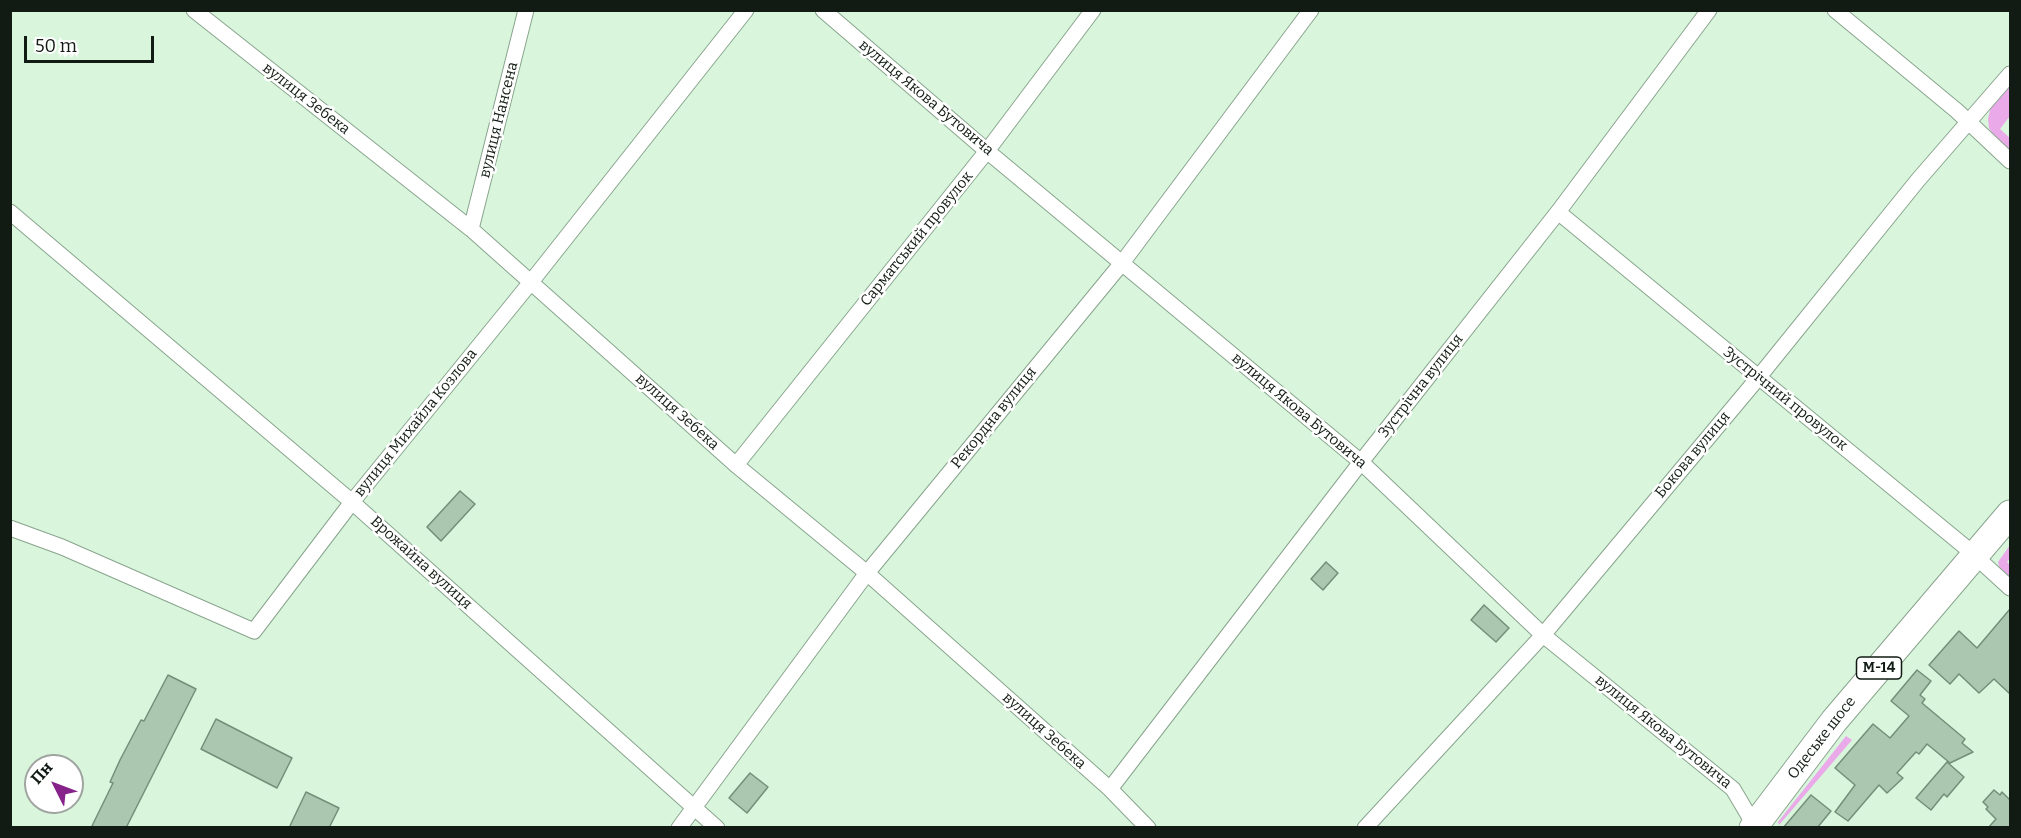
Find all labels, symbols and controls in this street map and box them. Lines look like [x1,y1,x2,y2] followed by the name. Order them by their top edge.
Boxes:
[27,24,158,62] scale bar
[35,35,77,57] text: 50 m
[855,36,997,160] street label: вулиця Якова Бутовича
[259,59,353,139] street label: вулиця Зебека
[476,60,522,180] street label: вулиця Нансена
[857,168,977,310] street label: Сарматський провулок
[1375,331,1467,441] street label: Зустрічна вулиця
[1719,343,1851,455] street label: Зустрічний провулок
[351,345,481,501] street label: вулиця Михайла Козлова
[1228,349,1370,473] street label: вулиця Якова Бутовича
[948,364,1040,472] street label: Рекордна вулиця
[632,370,722,454] street label: вулиця Зебека
[1652,408,1734,502] street label: Бокова вулиця
[366,513,476,613] street label: Врожайна вулиця
[1856,657,1902,679] road number: М-14
[1591,671,1735,793] street label: вулиця Якова Бутовича
[999,689,1089,773] street label: вулиця Зебека
[1784,693,1860,783] street label: Одеське шосе
[24,754,84,814] north arrow
[27,758,57,788] text: Пн

